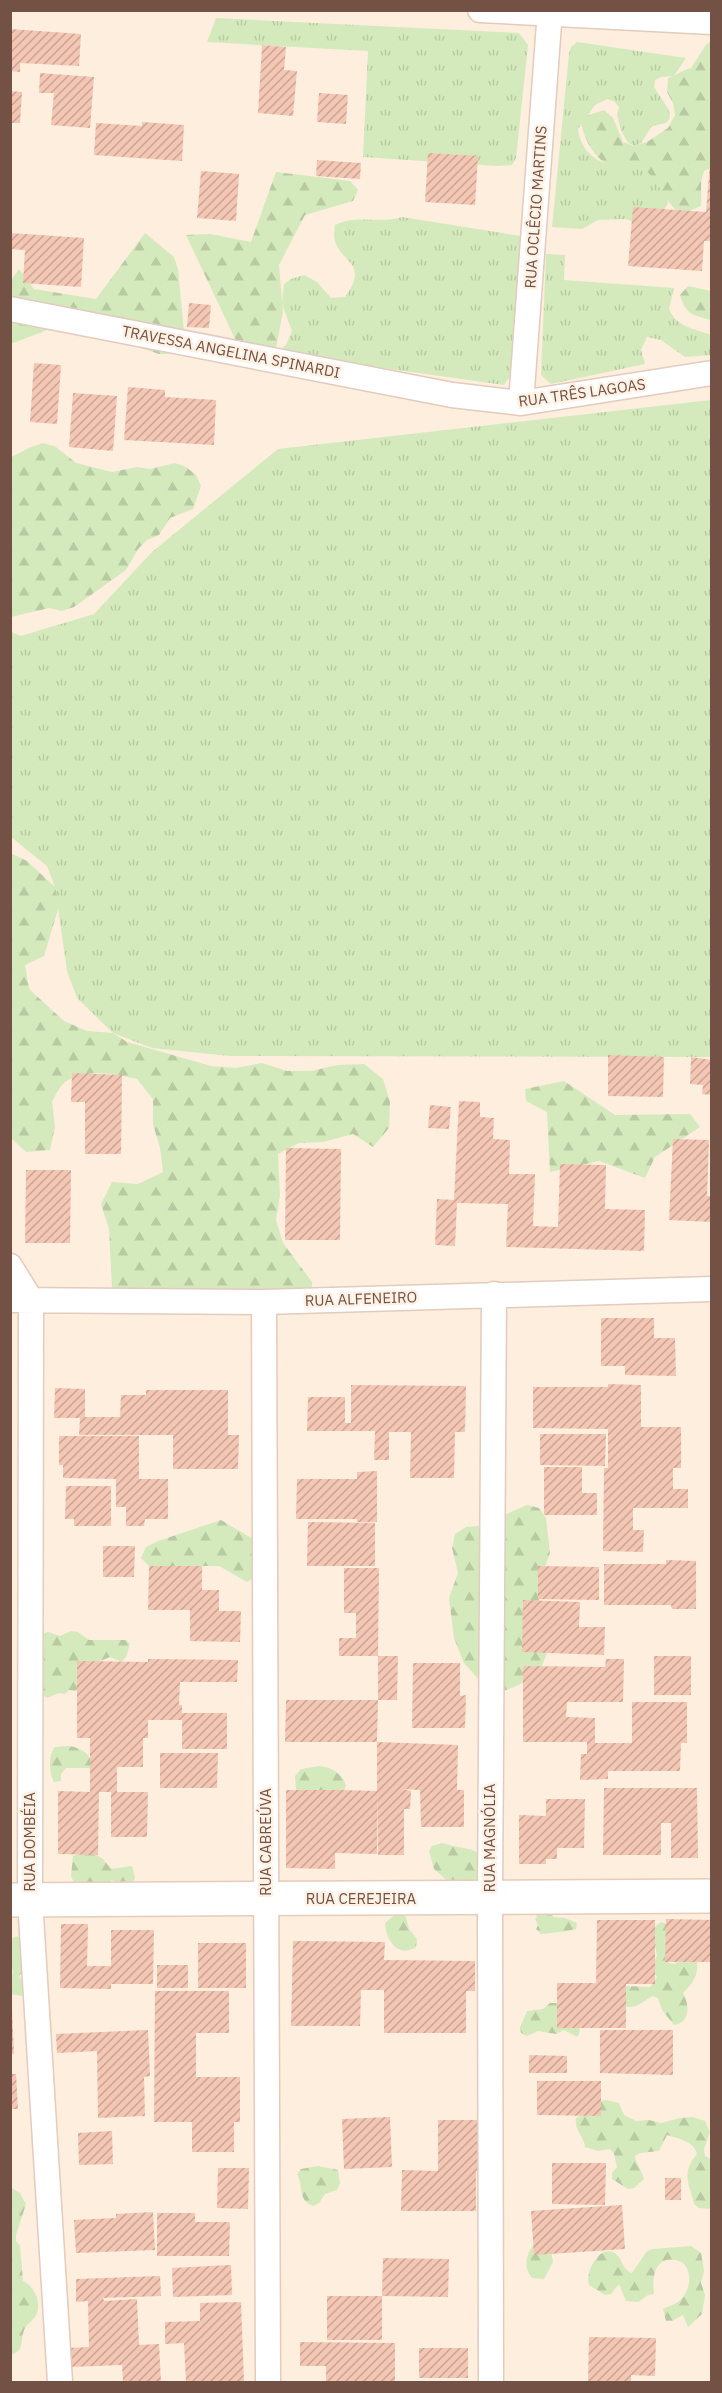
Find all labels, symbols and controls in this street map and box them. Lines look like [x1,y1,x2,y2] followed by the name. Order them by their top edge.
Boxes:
[520,125,551,289] street label: RUA OCLÊCIO MARTINS
[120,321,342,382] street label: TRAVESSA ANGELINA SPINARDI
[517,374,647,411] street label: RUA TRÊS LAGOAS
[305,1287,417,1310] street label: RUA ALFENEIRO
[480,1783,499,1892] street label: RUA MAGNÓLIA
[256,1788,275,1896] street label: RUA CABREÚVA
[20,1792,39,1892] street label: RUA DOMBÉIA
[306,1889,417,1908] street label: RUA CEREJEIRA

